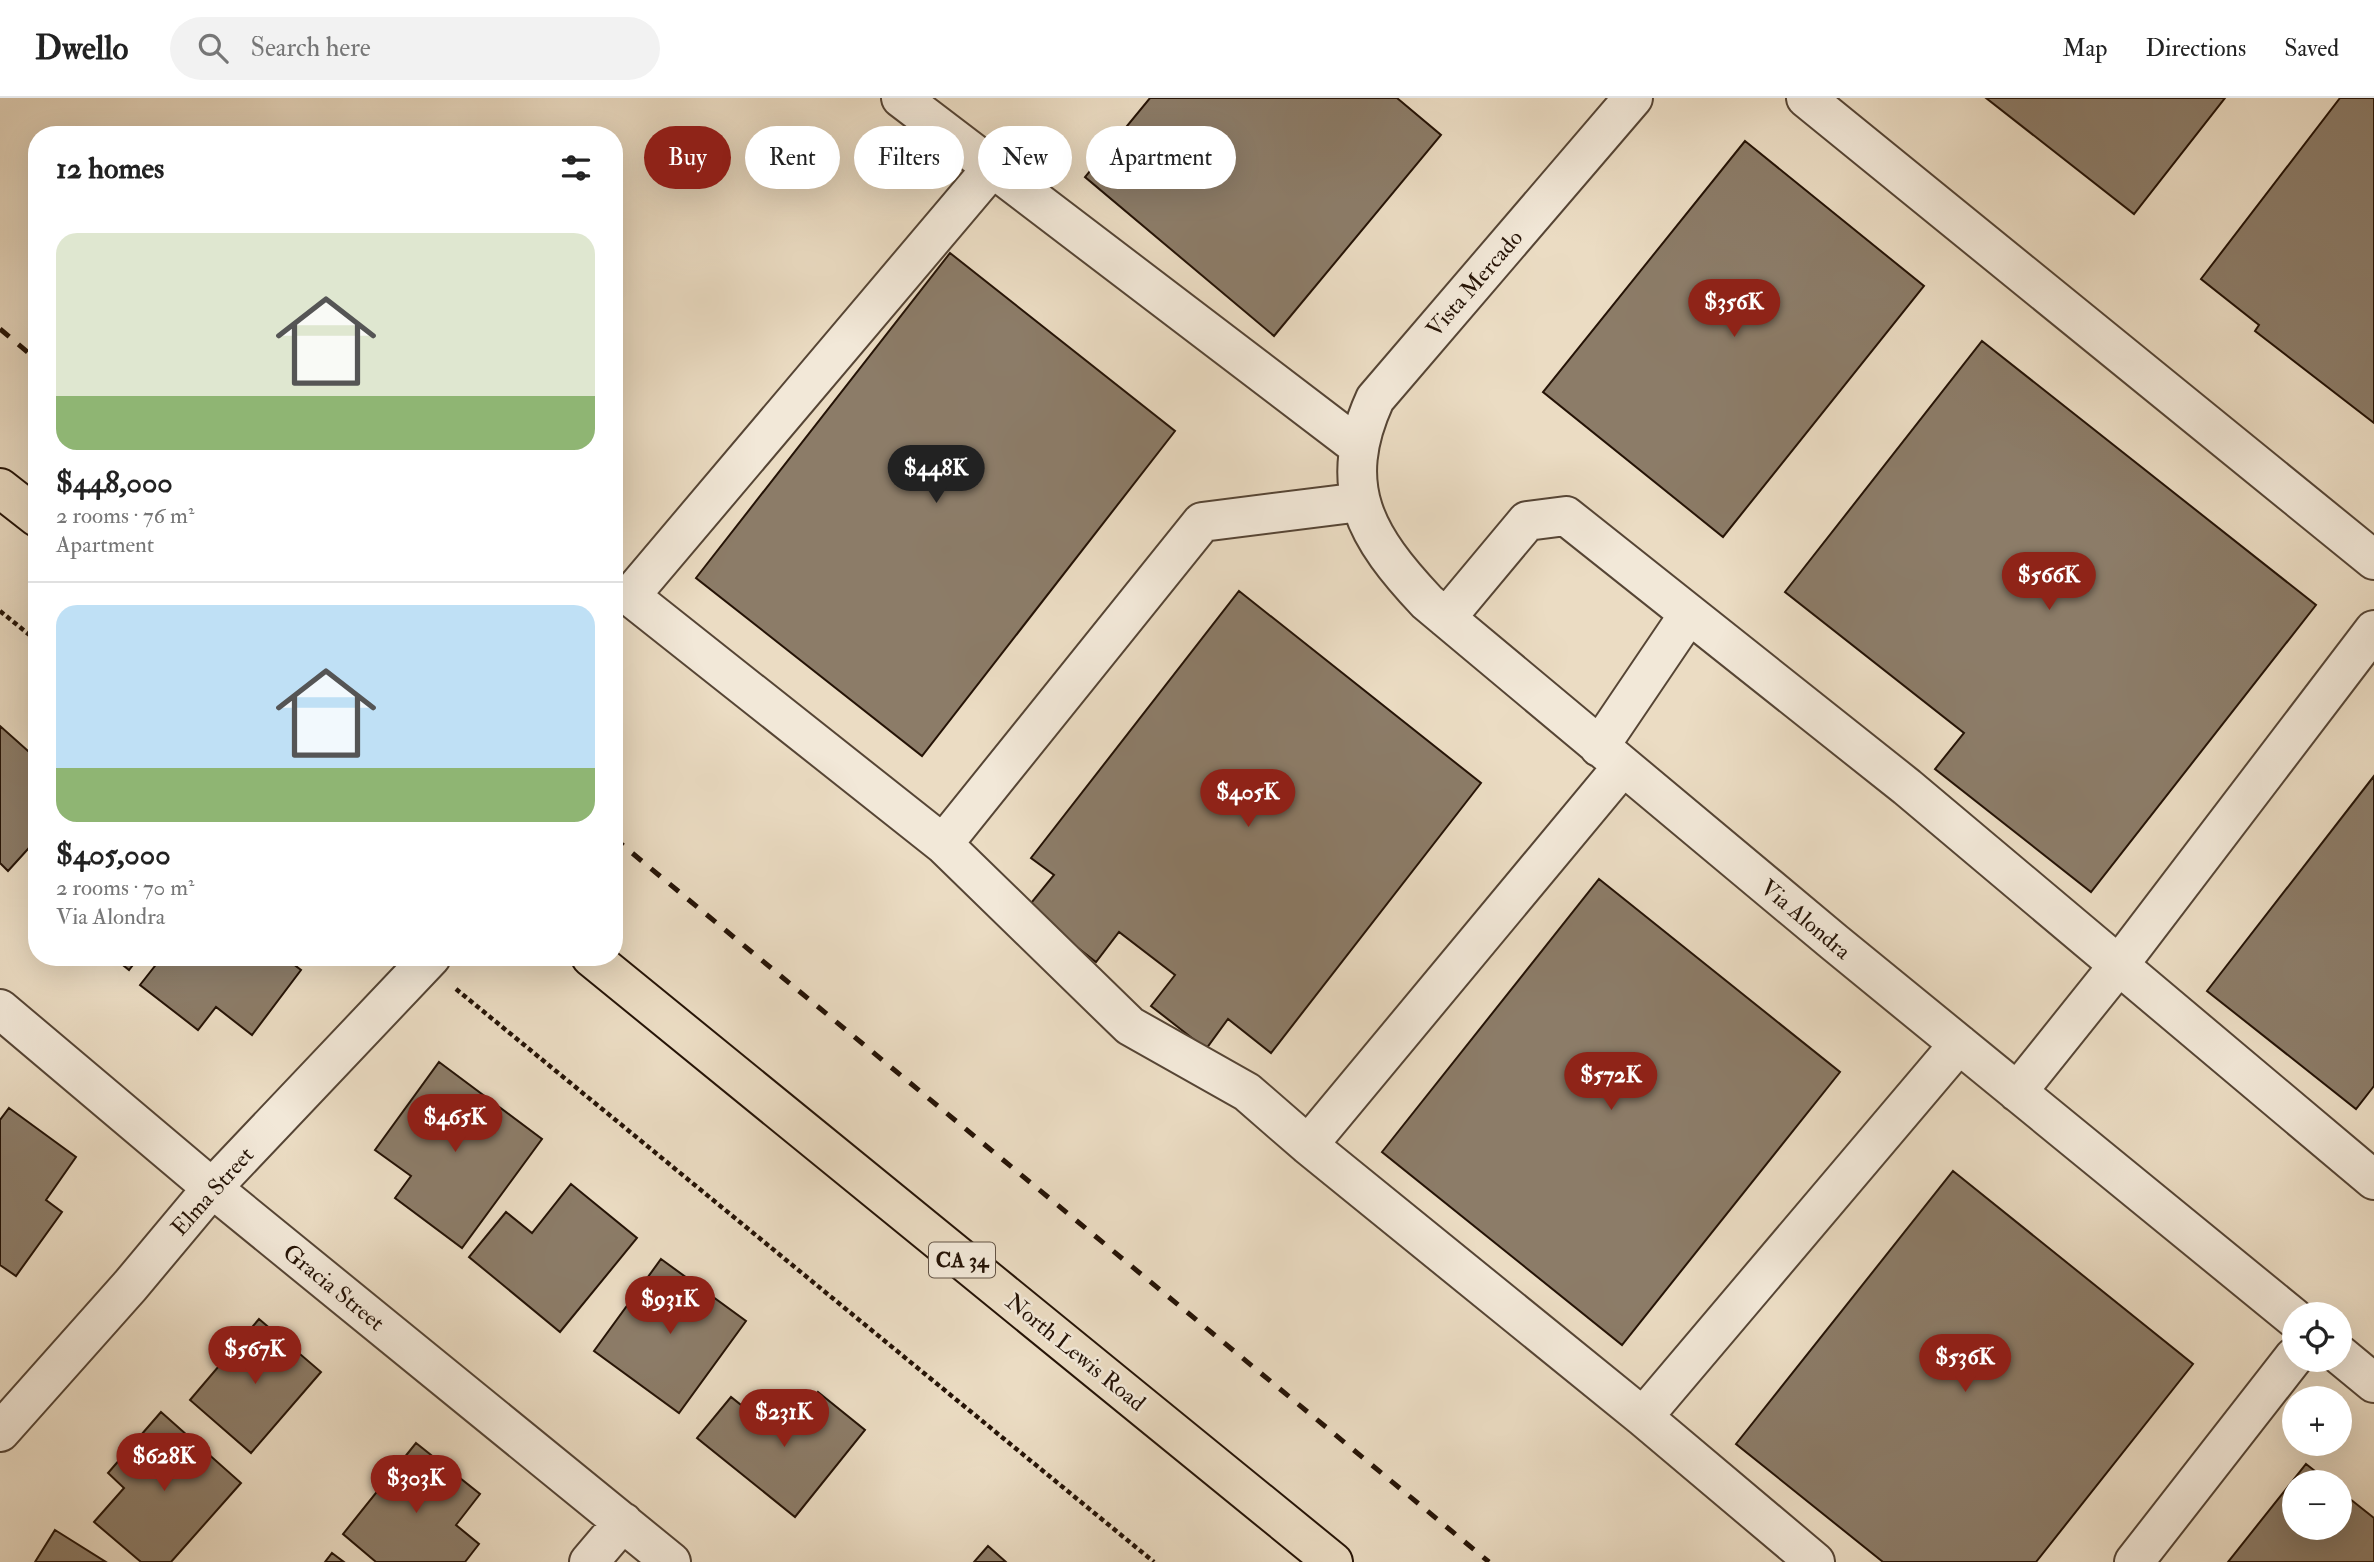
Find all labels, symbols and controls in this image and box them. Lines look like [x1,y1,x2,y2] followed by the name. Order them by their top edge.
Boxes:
[170,17,660,80] search box
[35,28,128,69] text: Dwello
[194,29,232,67] icon: search
[250,32,371,64] text: Search here
[2062,33,2107,64] text: Map
[2145,33,2246,64] text: Directions
[2284,33,2339,64] text: Saved
[644,126,731,189] chip: Buy
[745,126,840,189] chip: Rent
[854,126,964,189] chip: Filters
[978,126,1072,189] chip: New
[1086,126,1236,189] chip: Apartment
[557,149,595,187] icon: filters
[56,150,164,187] text: 12 homes
[1420,224,1529,343] street label: Vista Mercado
[263,278,389,404] icon: home
[1685,280,1783,339] pin: $356K
[1704,287,1764,316] text: $356K
[887,446,985,505] pin: $448K
[904,453,968,482] text: $448K
[56,464,173,501] text: $448,000
[56,501,194,530] text: 2 rooms · 76 m²
[56,530,154,559] text: Apartment
[2000,552,2098,612] pin: $566K
[2018,560,2080,589] text: $566K
[263,650,389,776] icon: home
[1199,770,1297,829] pin: $405K
[1216,777,1280,806] text: $405K
[56,836,171,873] text: $405,000
[56,873,195,902] text: 2 rooms · 70 m²
[1755,873,1857,966] street label: Via Alondra
[56,902,165,931] text: Via Alondra
[1562,1052,1660,1112] pin: $572K
[1580,1060,1642,1089] text: $572K
[406,1094,504,1154] pin: $465K
[423,1102,487,1131] text: $465K
[165,1141,260,1242] street label: Elma Street
[277,1238,390,1337] street label: Gracia Street
[929,1242,995,1278] road number: CA 34
[621,1276,719,1336] pin: $931K
[641,1284,699,1313] text: $931K
[1000,1287,1151,1418] street label: North Lewis Road
[2282,1302,2352,1540] map controls
[2282,1302,2352,1372] button: locate
[206,1326,304,1386] pin: $567K
[224,1334,286,1363] text: $567K
[1916,1334,2014,1394] pin: $536K
[1935,1342,1995,1371] text: $536K
[2282,1386,2352,1456] button: +
[735,1390,833,1449] pin: $231K
[755,1397,813,1426] text: $231K
[115,1434,213,1493] pin: $628K
[132,1441,196,1470] text: $628K
[367,1456,465,1515] pin: $303K
[387,1463,445,1492] text: $303K
[2282,1470,2352,1540] button: −

